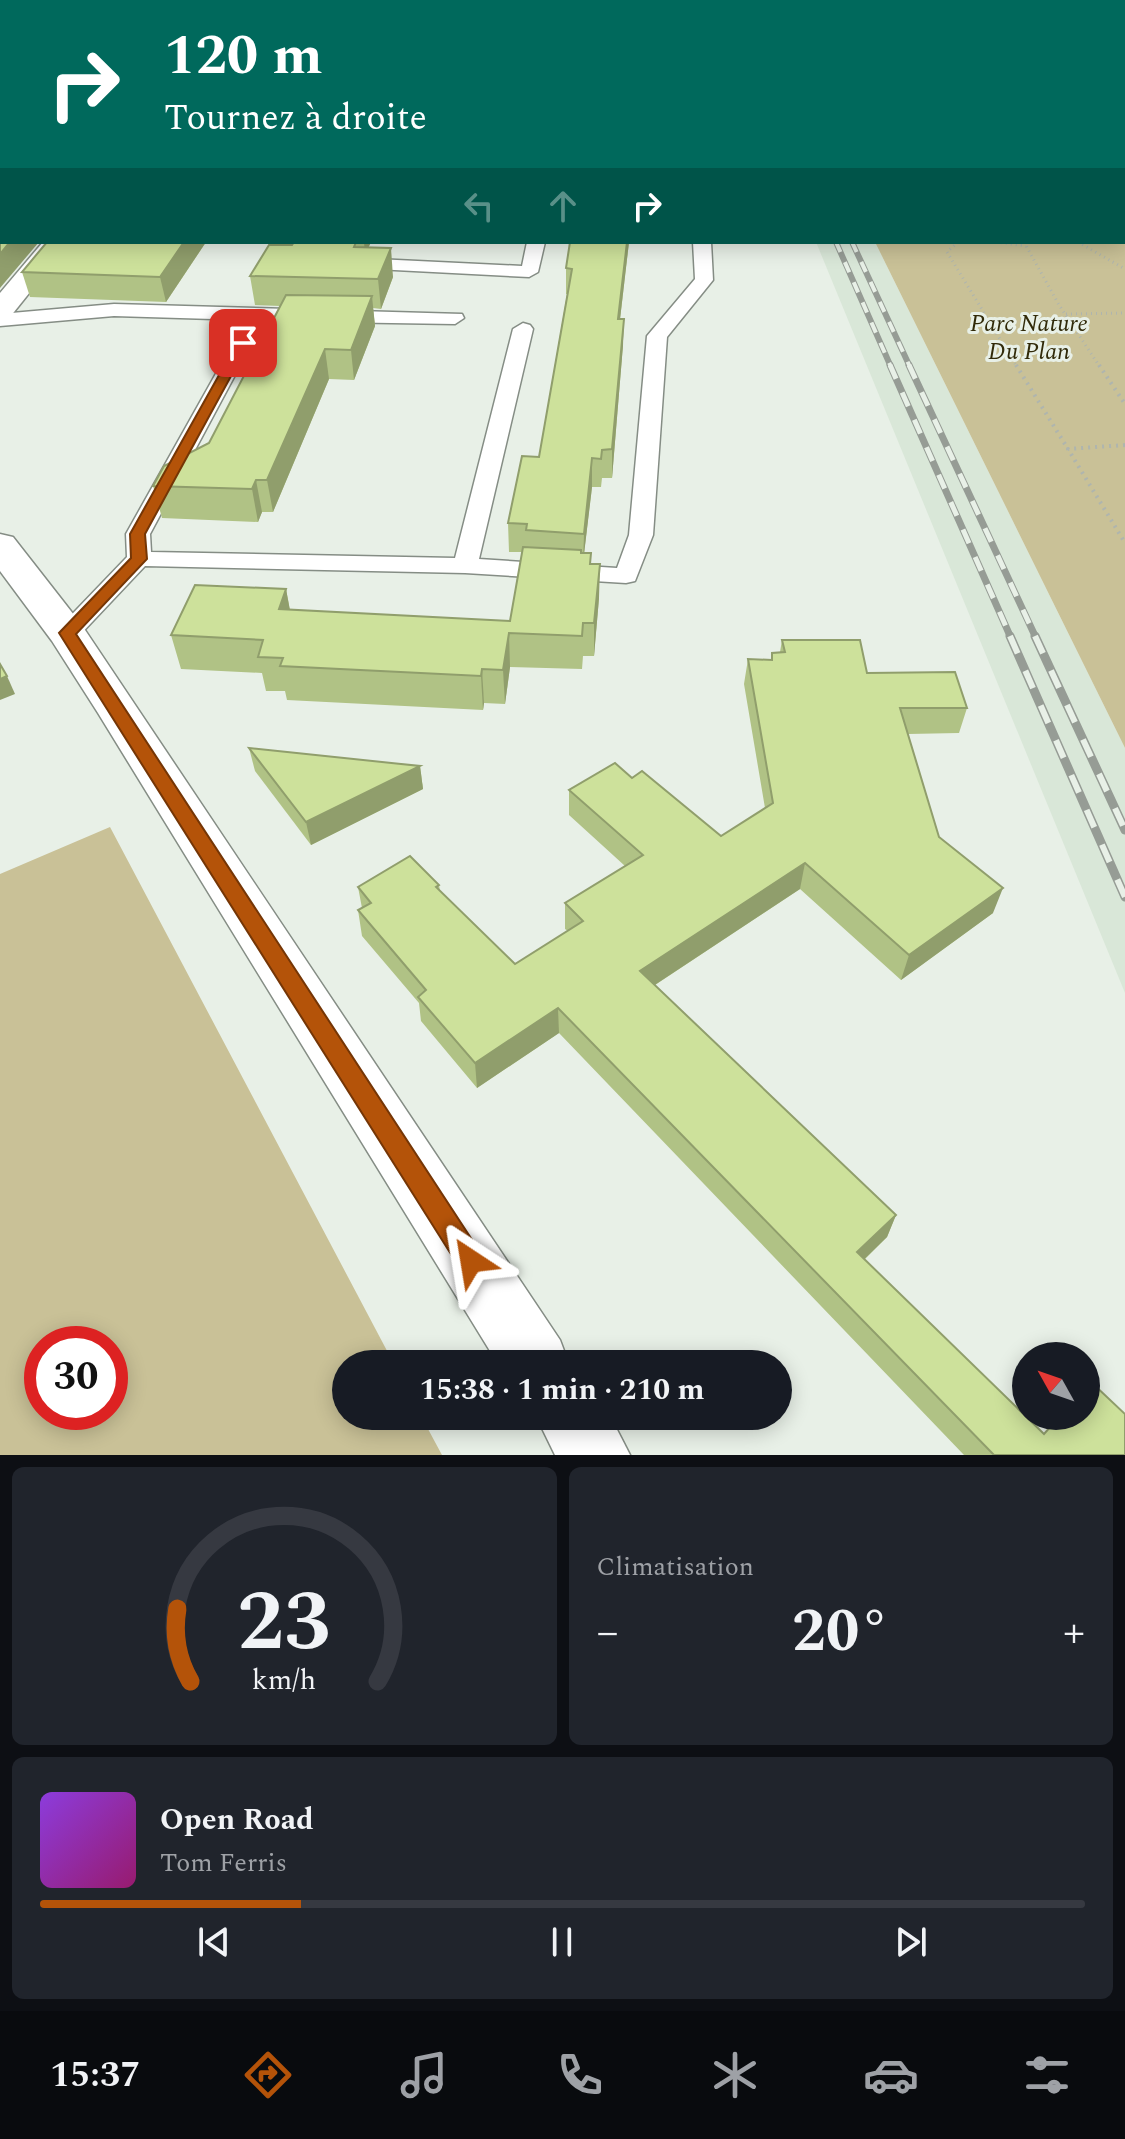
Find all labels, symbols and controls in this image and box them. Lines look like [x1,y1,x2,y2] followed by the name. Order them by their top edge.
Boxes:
[164,14,323,99] text: 120 m
[32,32,136,136] icon: right
[164,91,427,146] text: Tournez à droite
[457,184,501,228] icon: left
[541,184,585,228] icon: ahead
[625,184,669,228] icon: right
[970,306,1088,370] park label: Parc Nature Du Plan
[209,309,277,377] pin
[221,321,265,365] icon: arrive
[429,1219,513,1303] position arrow
[24,1326,128,1430] speed limit sign: 30
[1012,1342,1100,1430] north arrow
[1012,1342,1100,1430] map controls
[419,1367,705,1413] text: 15:38 · 1 min · 210 m
[597,1547,754,1587] text: Climatisation
[238,1560,331,1687] text: 23
[792,1586,889,1678] text: 20°
[597,1599,619,1666] text: −
[1063,1599,1085,1666] text: +
[252,1659,316,1702] text: km/h
[160,1797,314,1843] text: Open Road
[160,1843,287,1883] text: Tom Ferris
[192,1920,236,1964] icon: previous
[540,1920,584,1964] icon: pause
[889,1920,933,1964] icon: next
[240,2047,296,2103] icon: directions
[396,2047,452,2103] icon: music
[552,2047,608,2103] icon: phone
[707,2047,763,2103] icon: climate
[863,2047,919,2103] icon: car
[1019,2047,1075,2103] icon: filters
[50,2048,140,2103] text: 15:37

